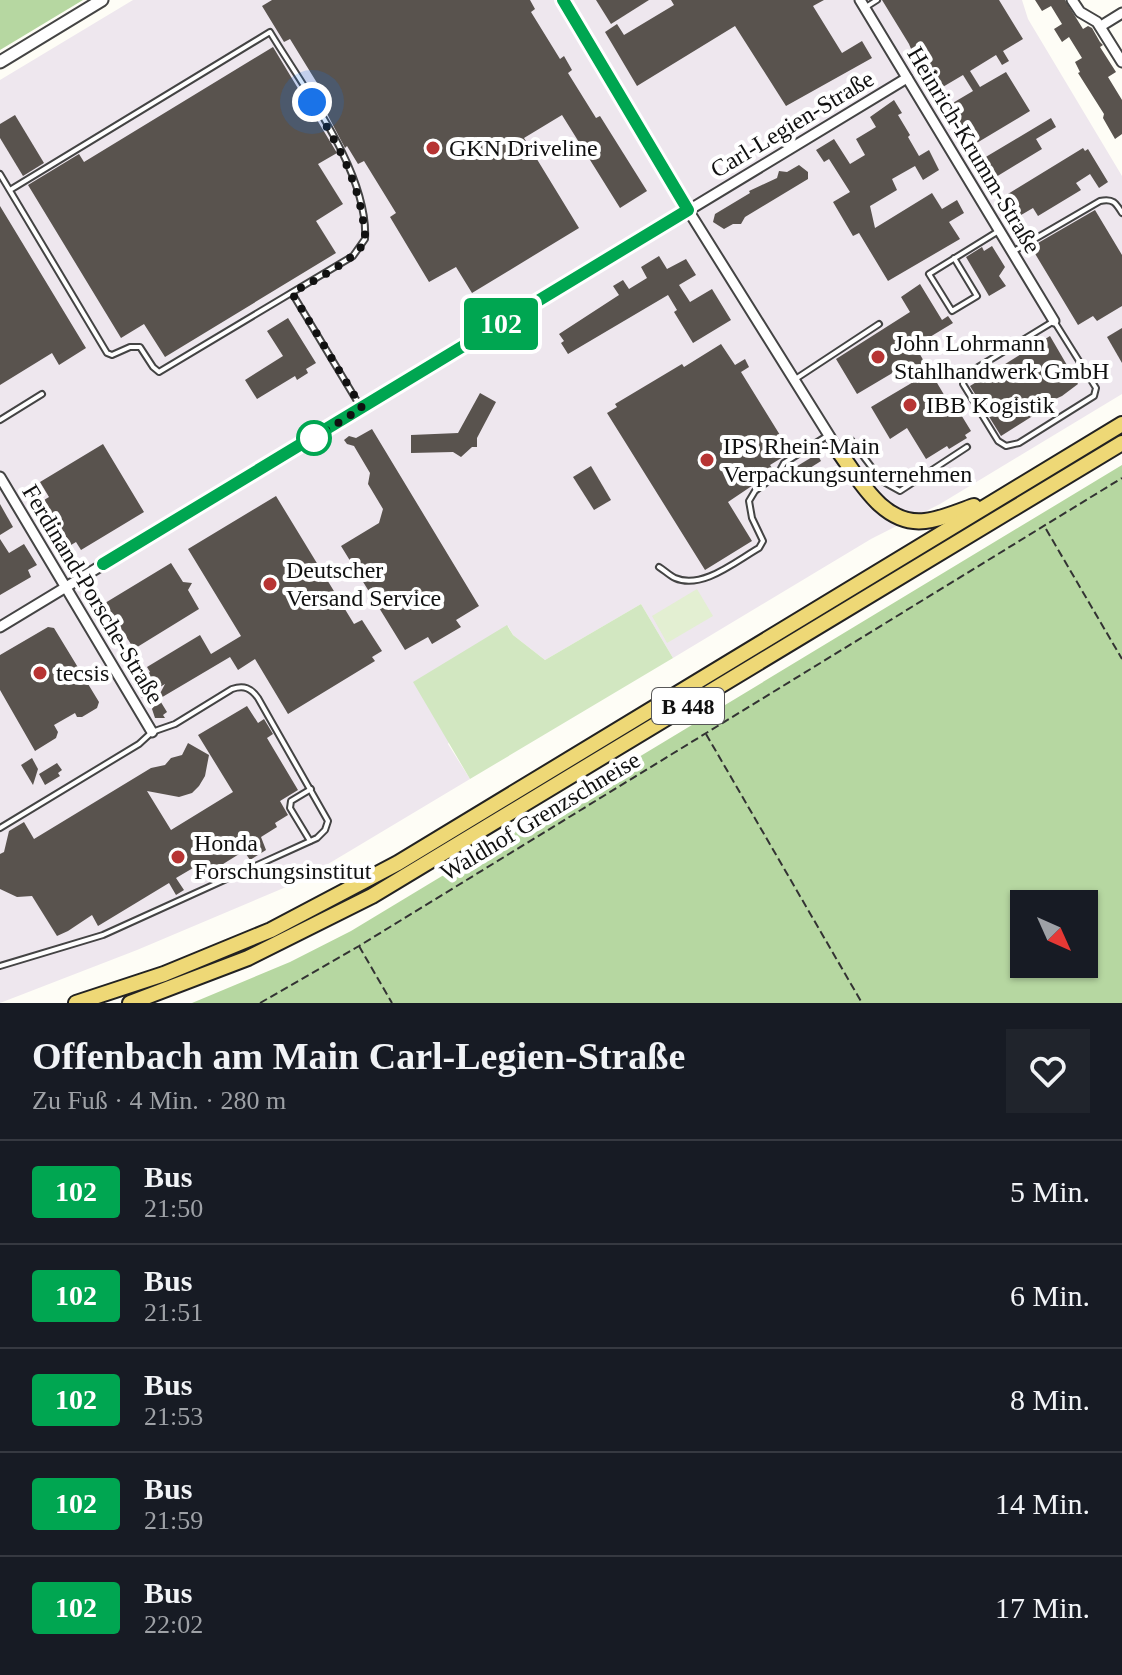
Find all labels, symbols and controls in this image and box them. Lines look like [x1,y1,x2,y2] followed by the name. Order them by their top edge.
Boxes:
[902,42,1046,258] street label: Heinrich-Krumm-Straße
[706,65,878,183] street label: Carl-Legien-Straße
[292,82,332,122] your location
[449,135,598,161] place label: GKN Driveline
[424,139,442,157] marker: GKN Driveline
[455,298,547,350] line badge: 102
[480,308,522,339] text: 102
[894,330,1109,384] place label: John Lohrmann Stahlhandwerk GmbH
[869,348,887,366] marker: John Lohrmann Stahlhandwerk GmbH
[926,392,1055,418] place label: IBB Kogistik
[901,396,919,414] marker: IBB Kogistik
[297,421,331,455] unlabelled marker
[723,433,972,487] place label: IPS Rhein-Main Verpackungsunternehmen
[698,451,716,469] marker: IPS Rhein-Main Verpackungsunternehmen
[17,480,169,708] street label: Ferdinand-Porsche-Straße
[286,557,441,611] place label: Deutscher Versand Service
[261,575,279,593] marker: Deutscher Versand Service
[56,660,109,686] place label: tecsis
[31,664,49,682] marker: tecsis
[652,688,724,724] road number: B 448
[436,746,644,886] street label: Waldhof Grenzschneise
[194,830,372,884] place label: Honda Forschungsinstitut
[169,848,187,866] marker: Honda Forschungsinstitut
[1010,890,1098,978] north arrow
[1010,890,1098,978] map controls
[1006,1029,1090,1113] button: heart
[32,1035,685,1077] text: Offenbach am Main Carl-Legien-Straße
[32,1086,286,1115] text: Zu Fuß · 4 Min. · 280 m
[144,1160,192,1193] text: Bus
[1010,1175,1090,1208] text: 5 Min.
[55,1176,97,1207] text: 102
[144,1194,203,1223] text: 21:50
[144,1264,192,1297] text: Bus
[1010,1279,1090,1312] text: 6 Min.
[55,1280,97,1311] text: 102
[144,1298,203,1327] text: 21:51
[144,1368,192,1401] text: Bus
[1010,1383,1090,1416] text: 8 Min.
[55,1384,97,1415] text: 102
[144,1402,203,1431] text: 21:53
[144,1472,192,1505] text: Bus
[995,1487,1090,1520] text: 14 Min.
[55,1488,97,1519] text: 102
[144,1506,203,1535] text: 21:59
[144,1576,192,1609] text: Bus
[995,1591,1090,1624] text: 17 Min.
[55,1592,97,1623] text: 102
[144,1610,203,1639] text: 22:02

